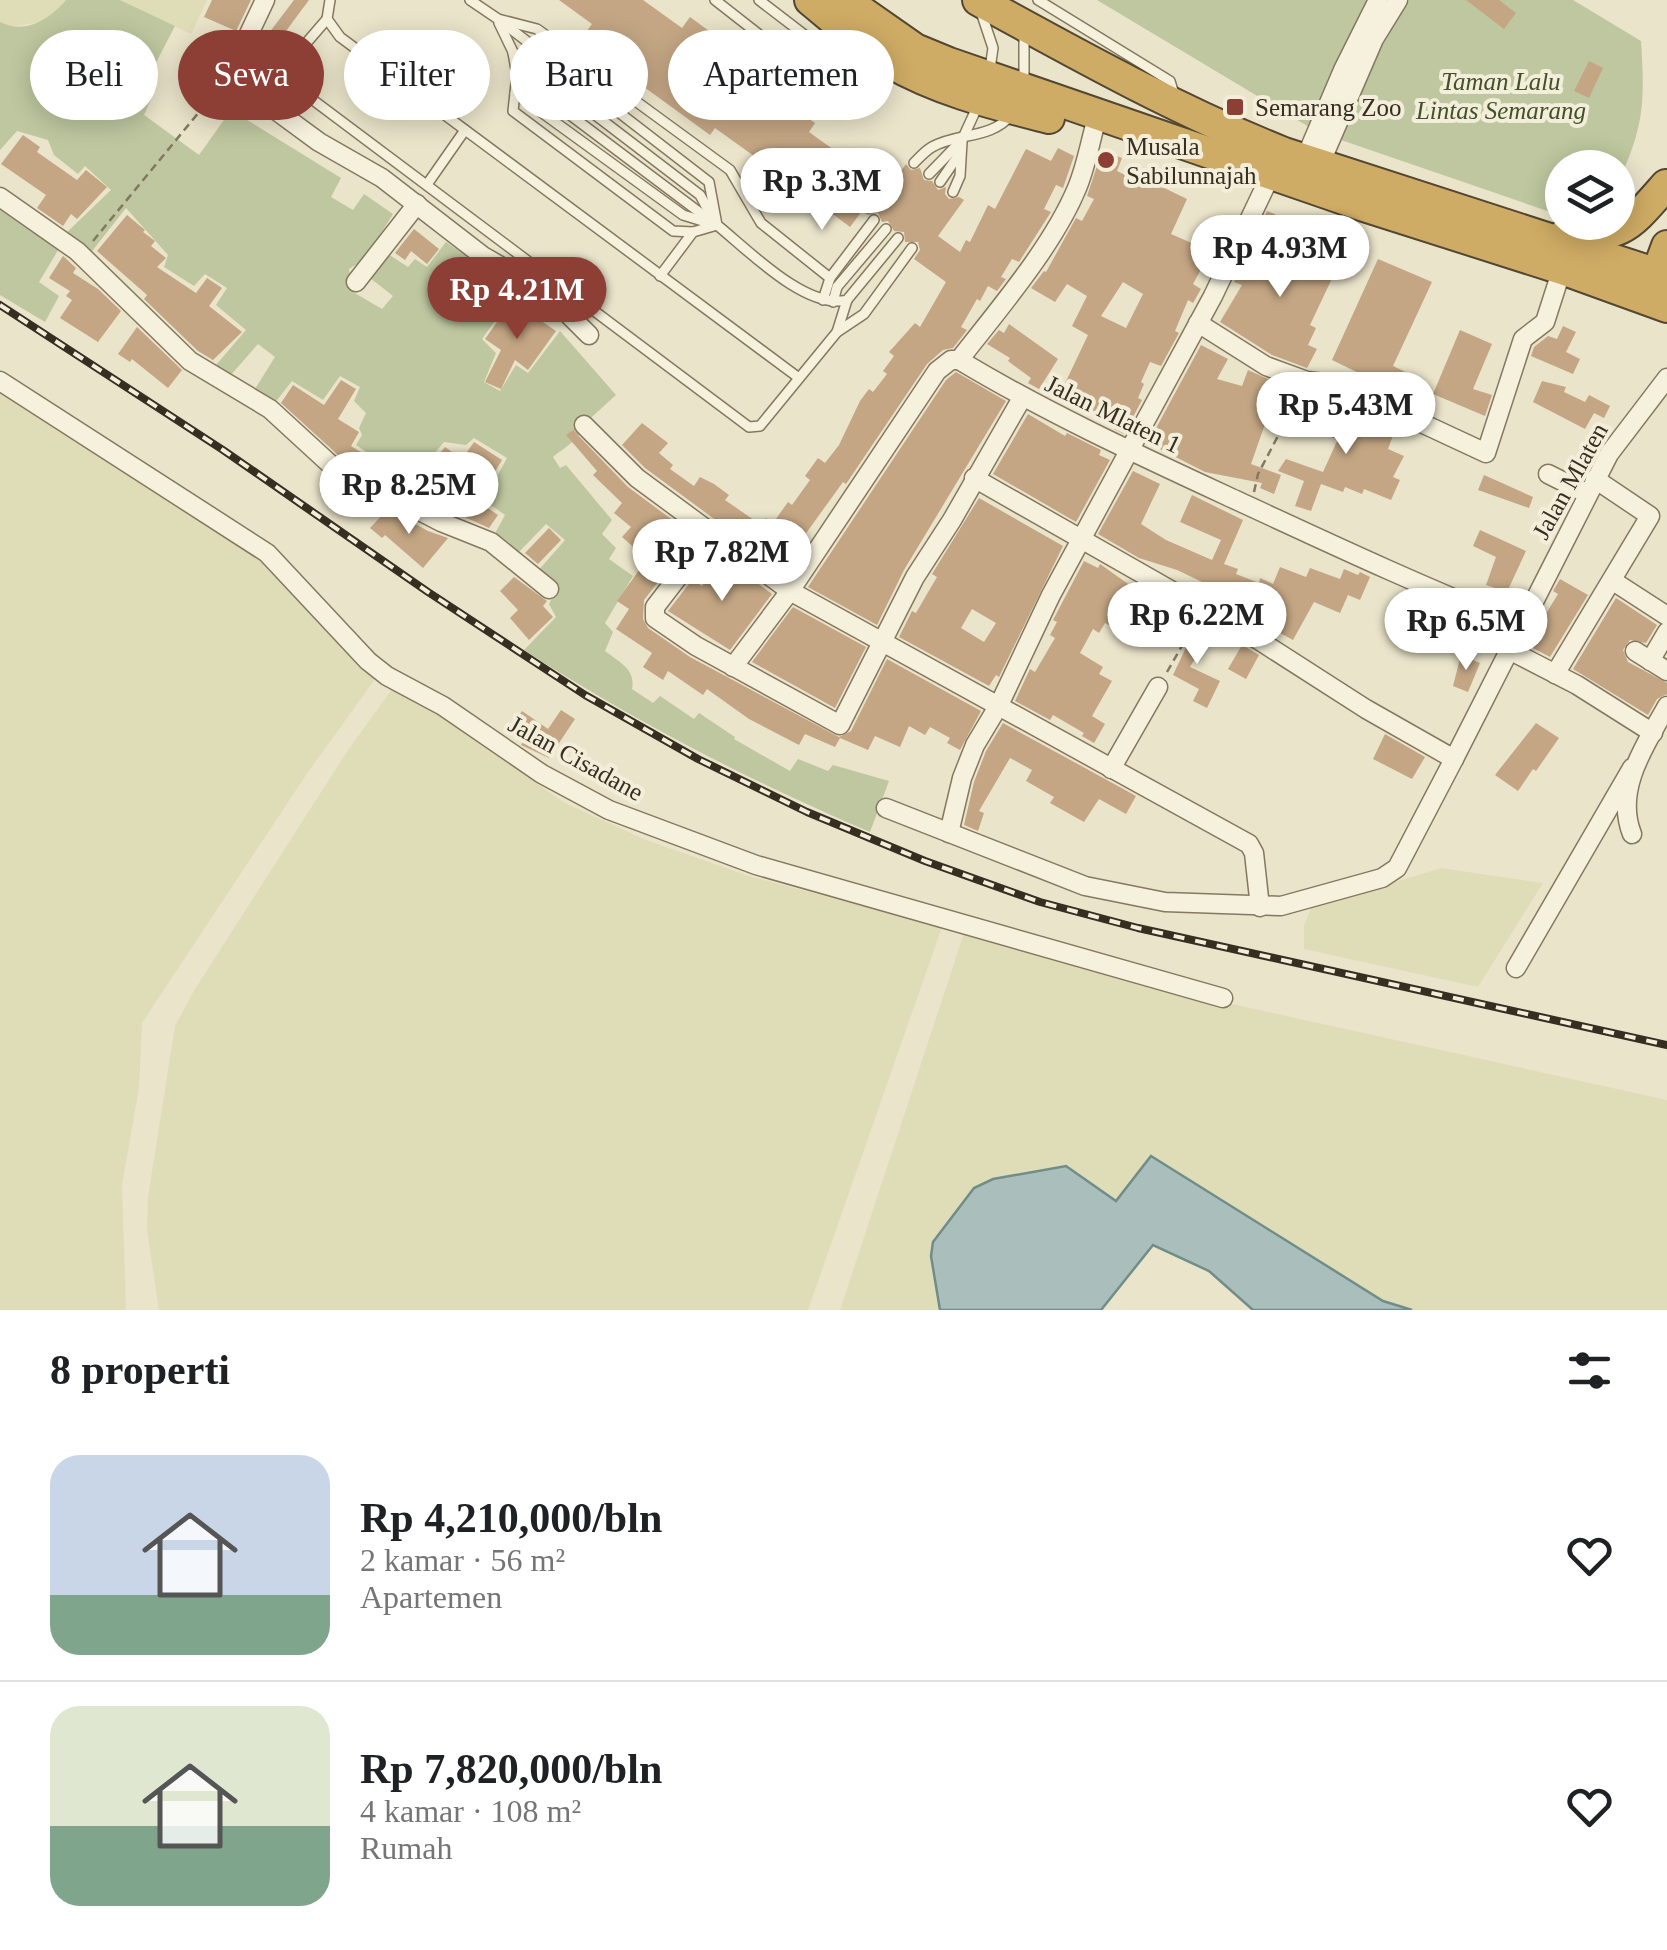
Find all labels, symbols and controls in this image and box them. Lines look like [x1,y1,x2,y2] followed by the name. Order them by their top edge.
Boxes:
[30,30,158,120] chip: Beli
[178,30,324,120] chip: Sewa
[344,30,490,120] chip: Filter
[510,30,648,120] chip: Baru
[668,30,894,120] chip: Apartemen
[1415,68,1586,124] park label: Taman Lalu Lintas Semarang
[1255,94,1401,121] place label: Semarang Zoo
[1224,96,1246,118] marker: Semarang Zoo
[1126,133,1257,189] place label: Musala Sabilunnajah
[730,148,914,233] pin: Rp 3.3M
[1095,149,1117,171] marker: Musala Sabilunnajah
[1545,150,1635,240] map controls
[1545,150,1635,240] button: layers
[762,162,882,198] text: Rp 3.3M
[1177,215,1383,300] pin: Rp 4.93M
[1212,229,1348,265] text: Rp 4.93M
[414,257,620,342] pin: Rp 4.21M
[449,271,585,307] text: Rp 4.21M
[1041,370,1185,458] street label: Jalan Mlaten 1
[1243,372,1449,457] pin: Rp 5.43M
[1278,386,1414,422] text: Rp 5.43M
[1527,418,1613,544] street label: Jalan Mlaten
[306,452,512,537] pin: Rp 8.25M
[341,466,477,502] text: Rp 8.25M
[619,519,825,604] pin: Rp 7.82M
[654,533,790,569] text: Rp 7.82M
[1094,582,1300,667] pin: Rp 6.22M
[1374,588,1558,673] pin: Rp 6.5M
[1129,596,1265,632] text: Rp 6.22M
[1406,602,1526,638] text: Rp 6.5M
[504,710,648,806] street label: Jalan Cisadane
[1562,1343,1617,1398] icon: filters
[50,1347,230,1393] text: 8 properti
[130,1495,250,1615] icon: home
[360,1495,662,1541] text: Rp 4,210,000/bln
[1562,1528,1617,1583] icon: heart
[360,1542,565,1578] text: 2 kamar · 56 m²
[360,1579,502,1615] text: Apartemen
[130,1746,250,1866] icon: home
[360,1746,662,1792] text: Rp 7,820,000/bln
[1562,1779,1617,1834] icon: heart
[360,1793,581,1829] text: 4 kamar · 108 m²
[360,1830,452,1866] text: Rumah

